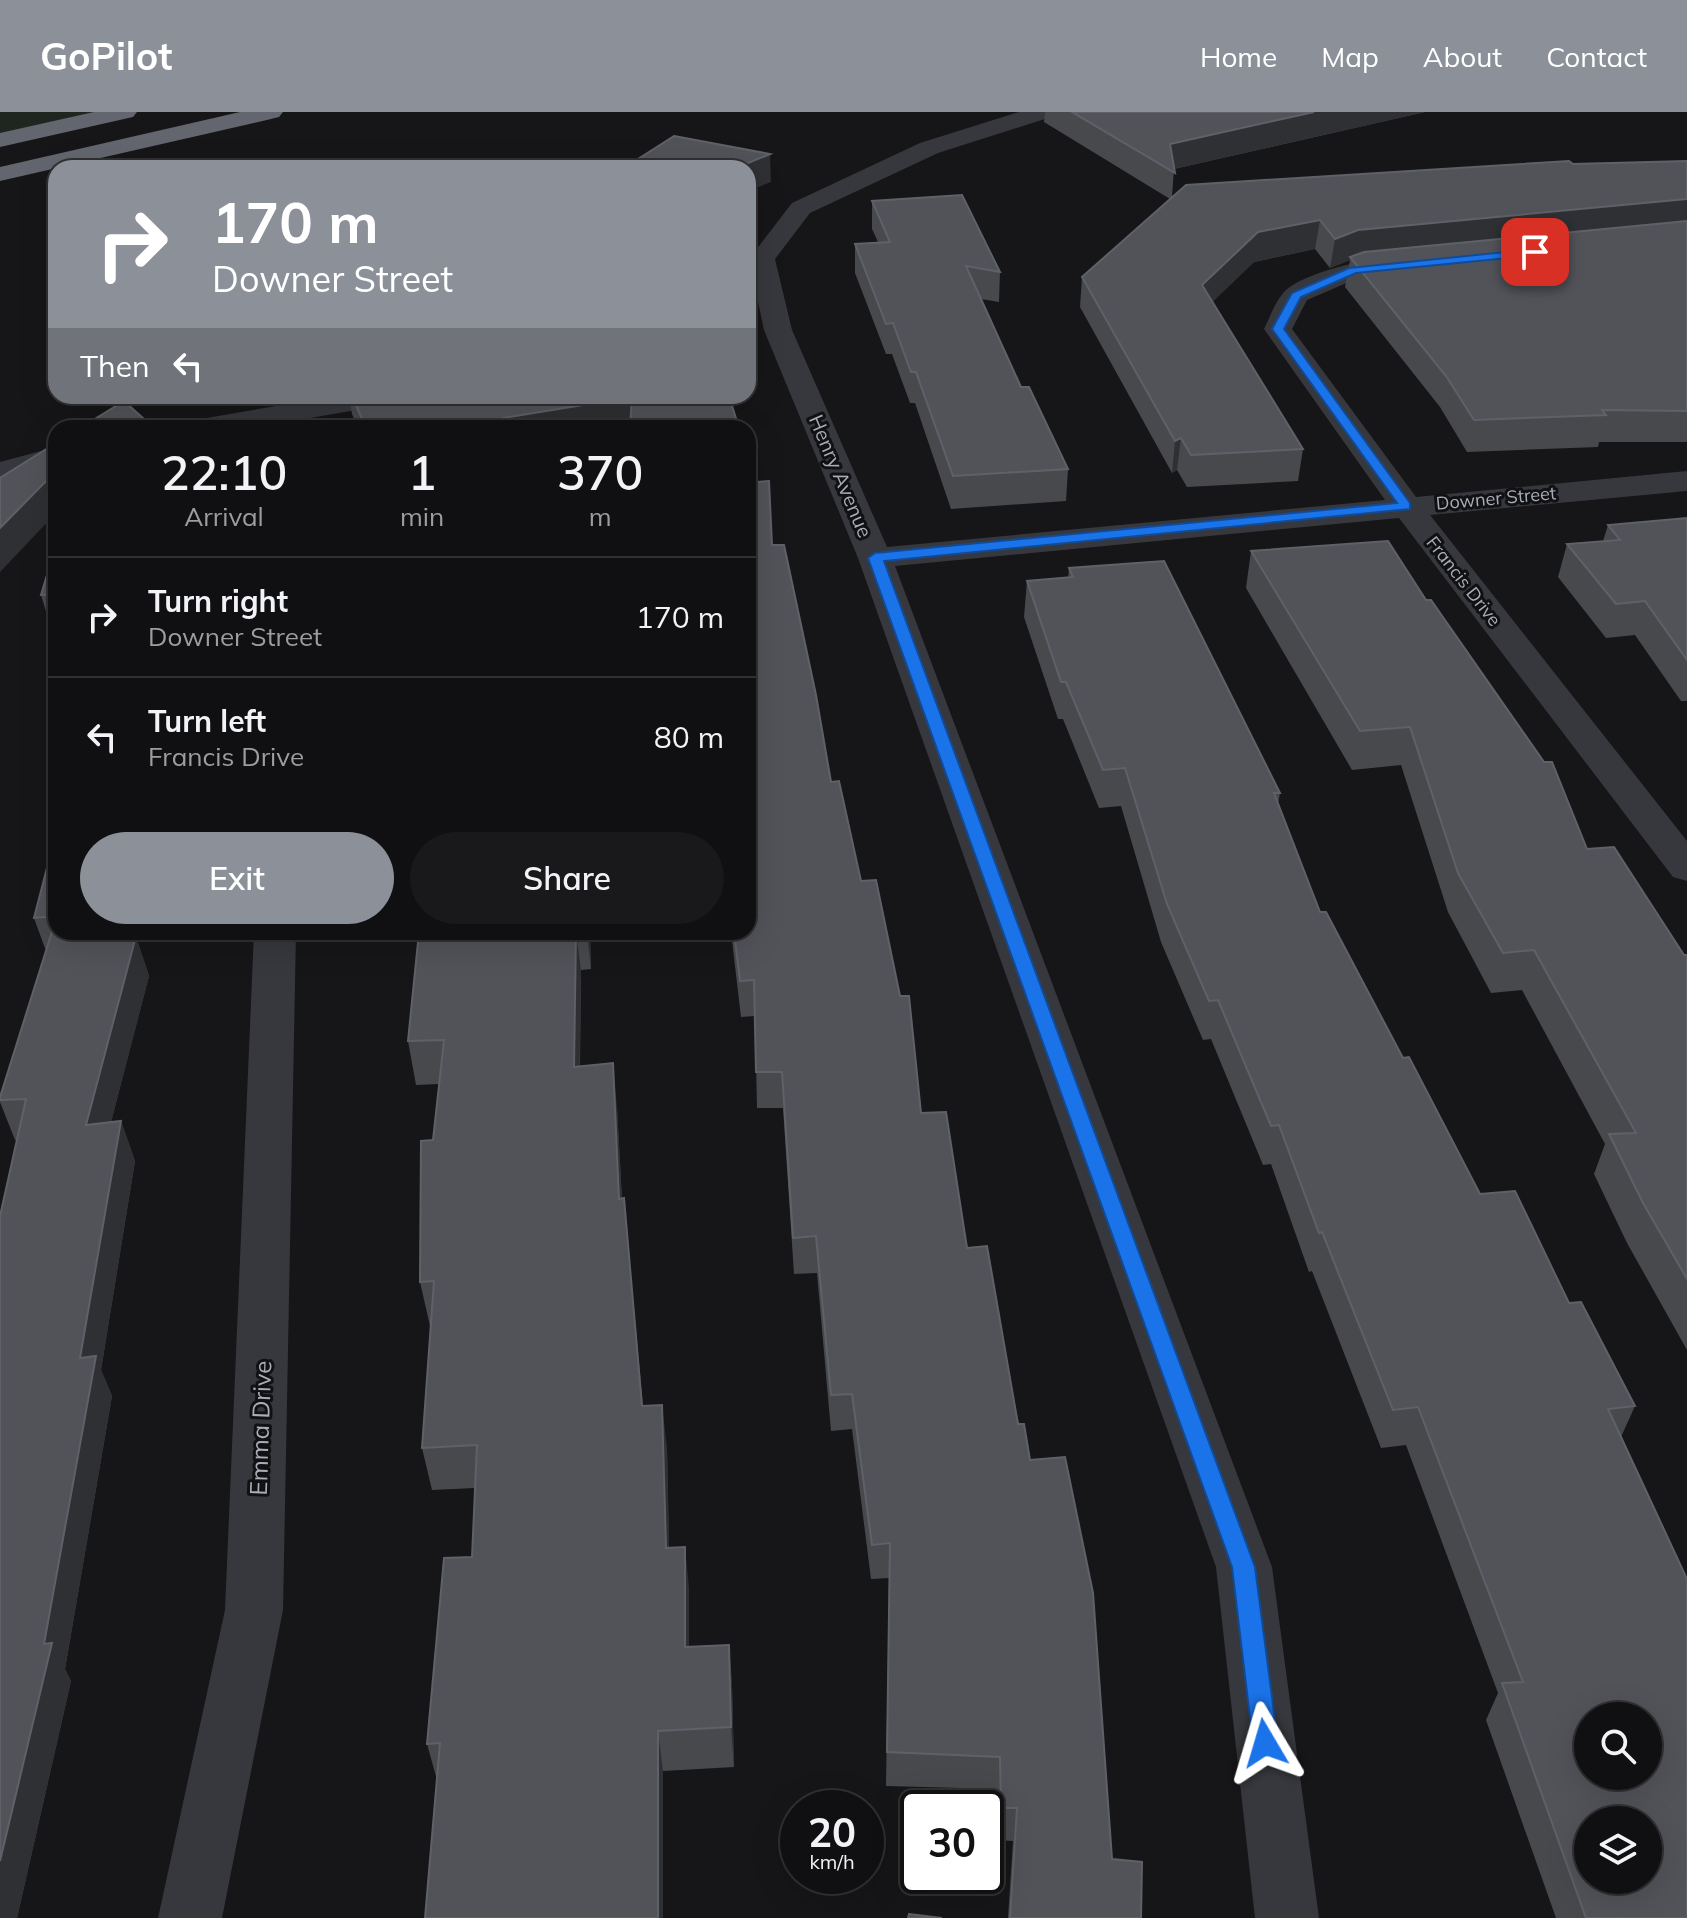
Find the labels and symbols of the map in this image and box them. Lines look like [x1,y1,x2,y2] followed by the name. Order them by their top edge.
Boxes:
[1501,218,1569,286] pin
[804,411,878,541] street label: Henry Avenue
[1435,481,1557,515] street label: Downer Street
[1422,531,1506,631] street label: Francis Drive
[243,1360,277,1496] street label: Emma Drive
[1223,1701,1307,1785] position arrow
[900,1790,1004,1894] speed limit sign: 30

